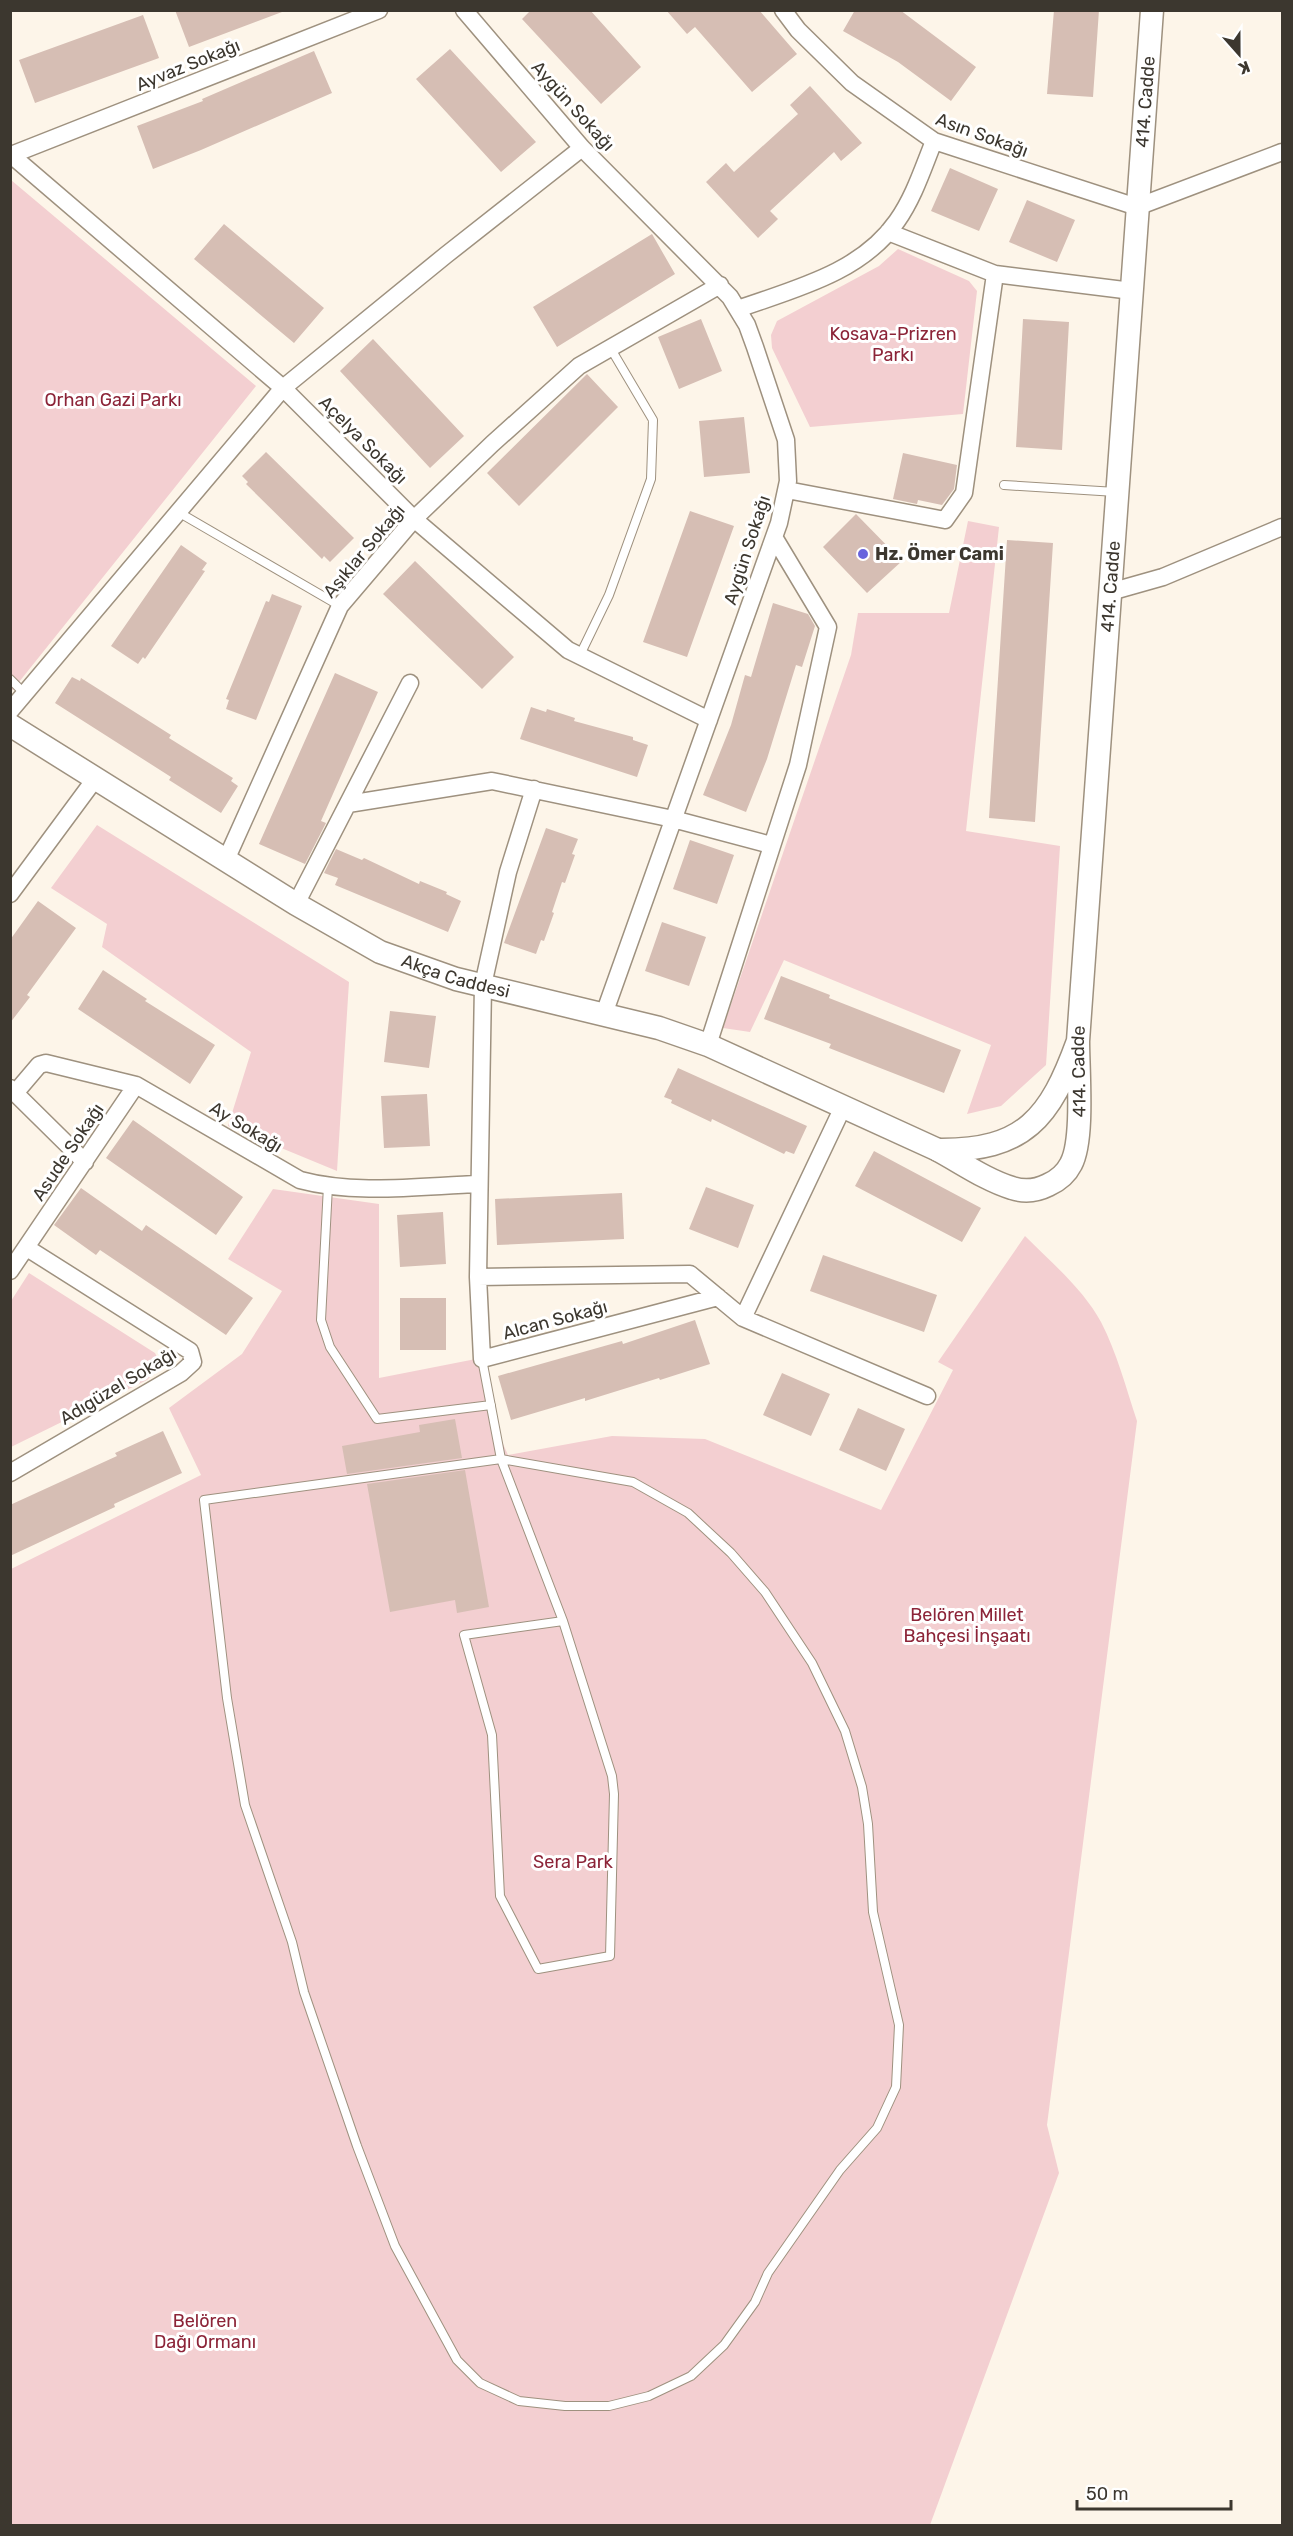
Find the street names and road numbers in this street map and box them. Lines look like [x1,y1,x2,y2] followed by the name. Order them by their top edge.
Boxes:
[133,34,243,96] street label: Ayvaz Sokağı
[1131,55,1160,148] street label: 414. Cadde
[527,56,619,156] street label: Aygün Sokağı
[933,108,1031,162] street label: Asın Sokağı
[314,391,412,489] street label: Açelya Sokağı
[719,493,775,607] street label: Aygün Sokağı
[318,500,410,602] street label: Aşıklar Sokağı
[1096,540,1125,633] street label: 414. Cadde
[399,950,512,1003] street label: Akça Caddesi
[1067,1025,1090,1118] street label: 414. Cadde
[206,1097,286,1157] street label: Ay Sokağı
[27,1099,109,1205] street label: Asude Sokağı
[500,1295,610,1345] street label: Alcan Sokağı
[56,1343,180,1429] street label: Adıgüzel Sokağı

